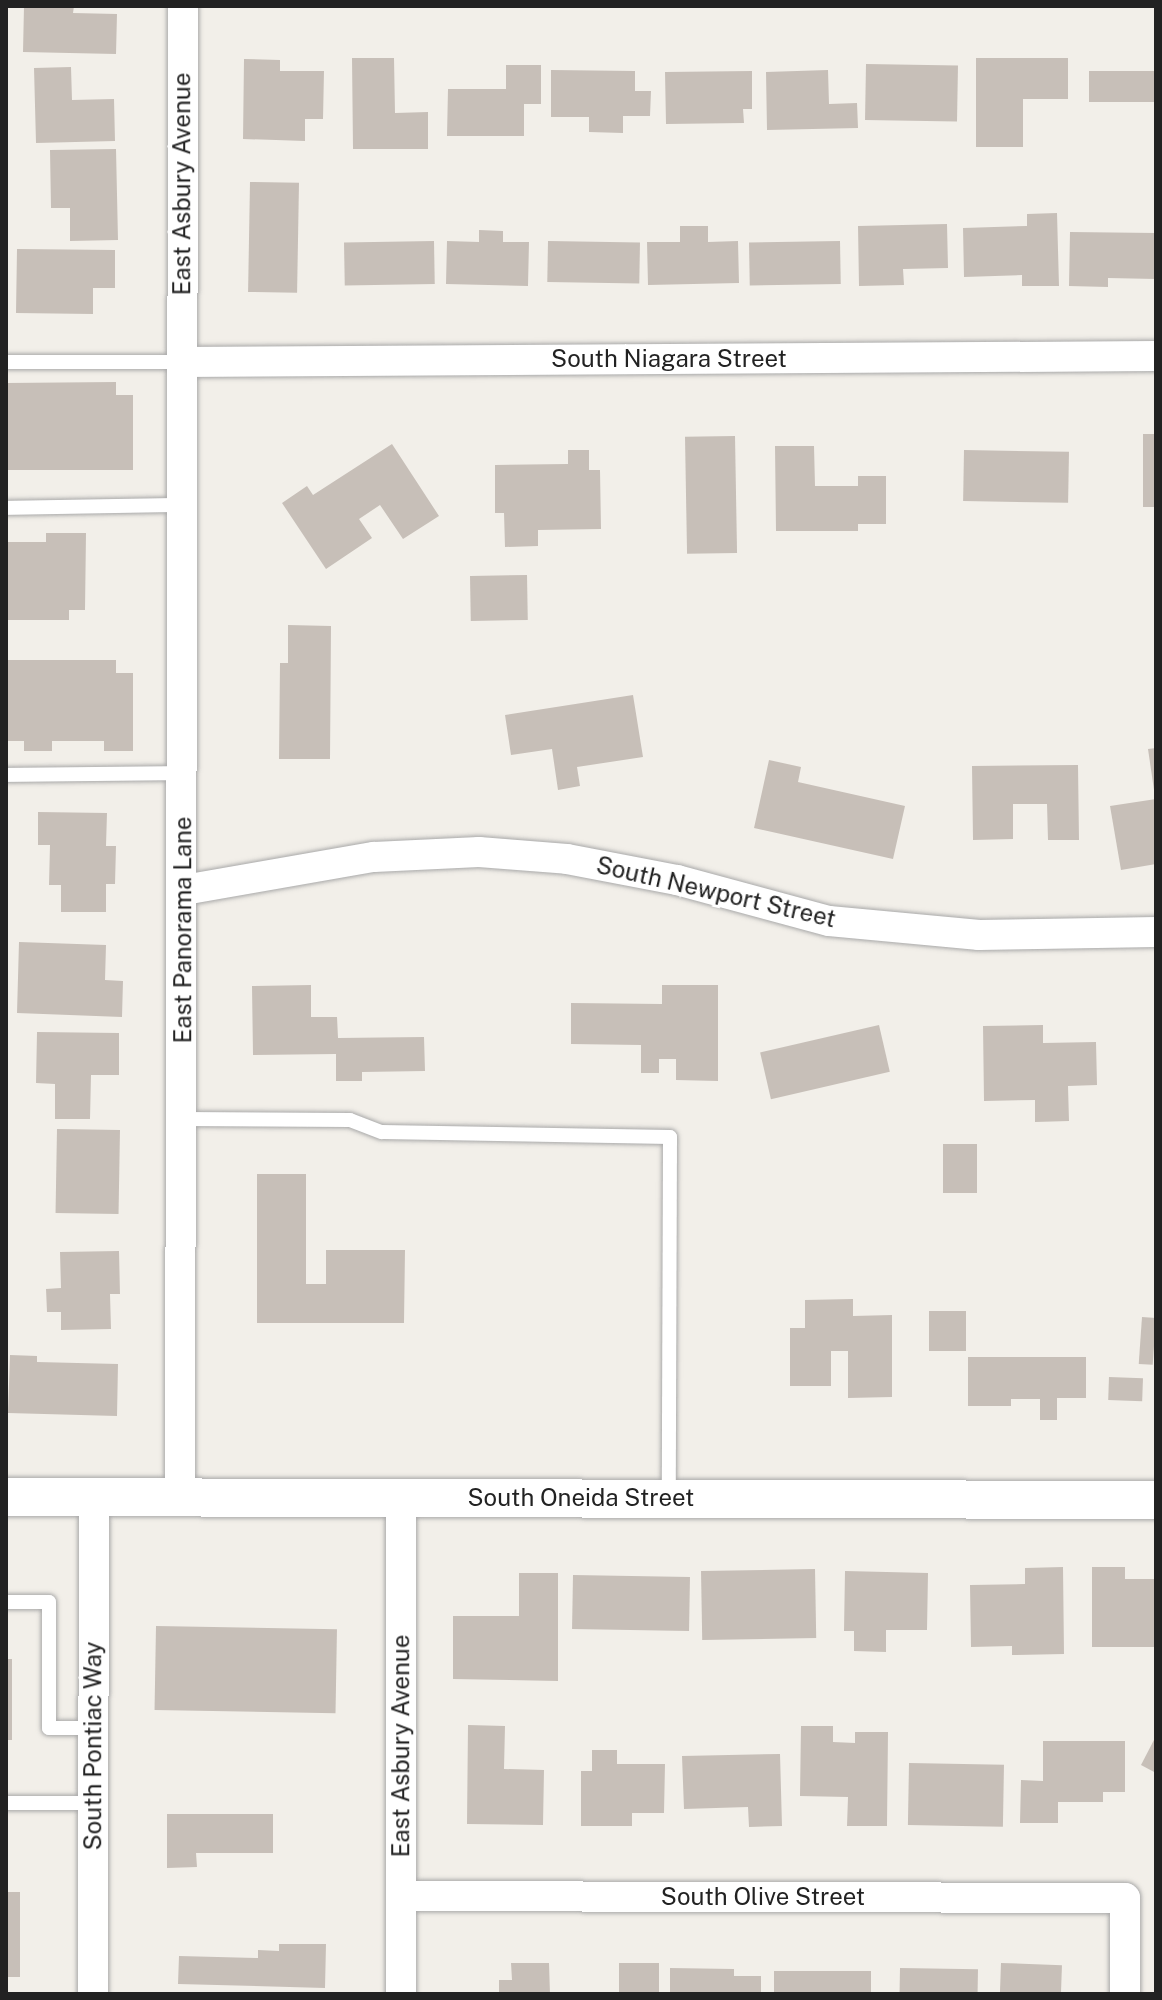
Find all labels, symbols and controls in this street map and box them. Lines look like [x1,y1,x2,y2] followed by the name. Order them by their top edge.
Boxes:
[168,73,196,295] street label: East Asbury Avenue
[551,345,787,373] street label: South Niagara Street
[169,817,197,1043] street label: East Panorama Lane
[594,850,838,934] street label: South Newport Street
[468,1484,694,1512] street label: South Oneida Street
[387,1635,415,1857] street label: East Asbury Avenue
[79,1641,107,1851] street label: South Pontiac Way
[661,1883,865,1911] street label: South Olive Street

